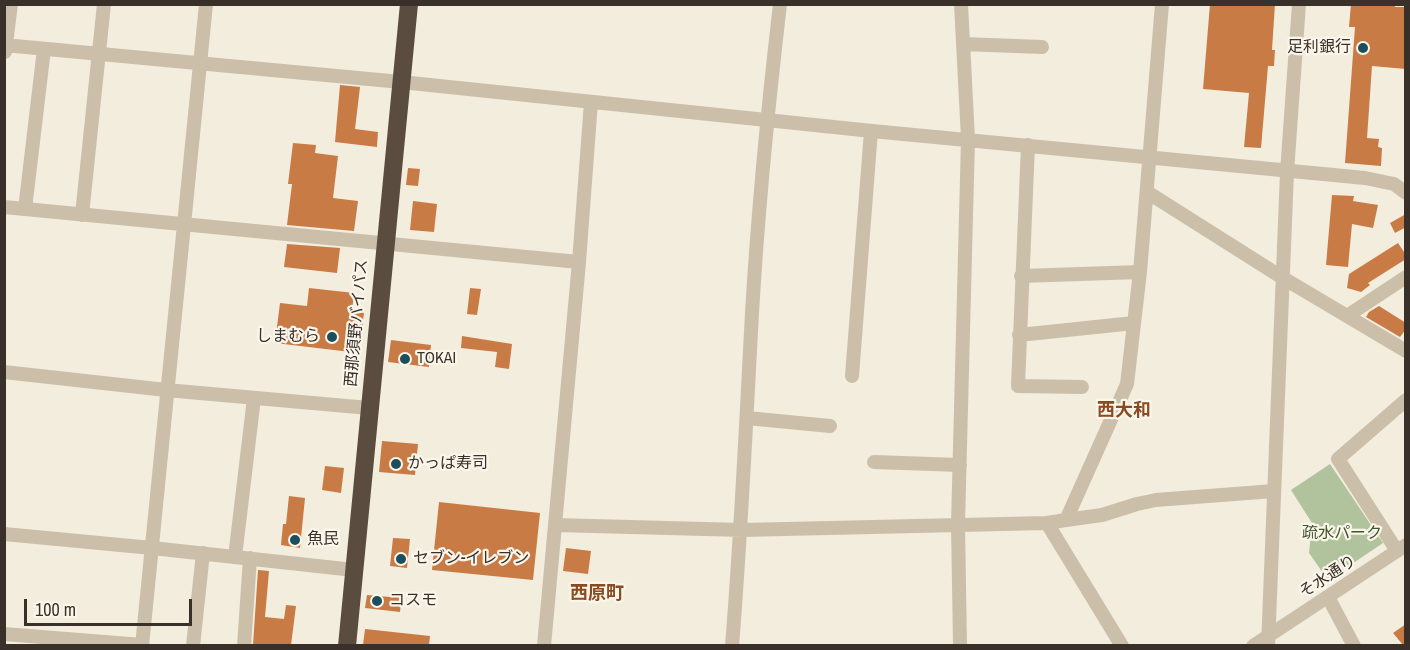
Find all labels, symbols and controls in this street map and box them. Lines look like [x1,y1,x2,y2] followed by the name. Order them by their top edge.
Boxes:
[1287,38,1351,58] place label: 足利銀行
[1356,41,1370,55] marker: 足利銀行
[342,258,372,388] street label: 西那須野バイパス
[256,327,320,347] place label: しまむら
[325,330,339,344] marker: しまむら
[417,349,456,369] place label: TOKAI
[398,352,412,366] marker: TOKAI
[1097,400,1151,422] district label: 西大和
[408,454,488,474] place label: かっぱ寿司
[389,457,403,471] marker: かっぱ寿司
[1302,524,1382,544] park label: 疏水パーク
[307,530,339,550] place label: 魚民
[288,533,302,547] marker: 魚民
[413,549,529,569] place label: セブン-イレブン
[394,552,408,566] marker: セブン-イレブン
[1296,552,1360,602] street label: そ水通り
[570,583,624,605] district label: 西原町
[27,587,195,625] scale bar
[389,591,437,611] place label: コスモ
[370,594,384,608] marker: コスモ
[35,597,76,622] text: 100 m

